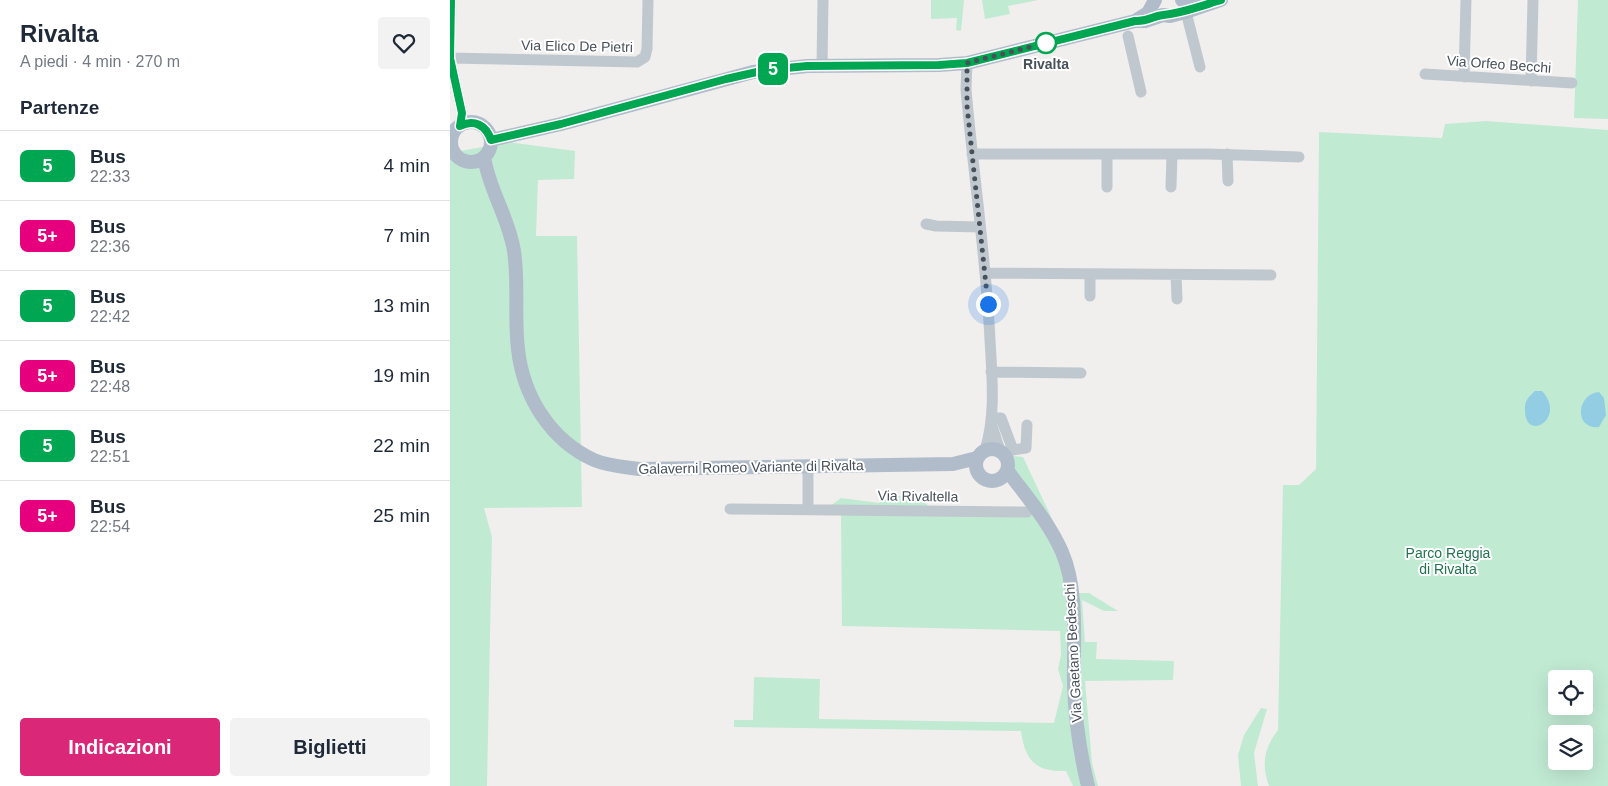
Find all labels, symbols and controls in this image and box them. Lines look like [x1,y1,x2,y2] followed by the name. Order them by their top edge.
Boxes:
[378,17,430,69] button: heart
[20,20,99,47] text: Rivalta
[1035,32,1057,54] marker: Rivalta
[521,37,633,55] street label: Via Elico De Pietri
[1446,52,1552,76] street label: Via Orfeo Becchi
[20,53,180,70] text: A piedi · 4 min · 270 m
[757,53,789,85] line badge: 5
[1023,56,1069,72] place label: Rivalta
[768,59,778,79] text: 5
[20,97,99,118] text: Partenze
[90,146,126,167] text: Bus
[384,155,430,176] text: 4 min
[42,156,53,176] text: 5
[90,168,130,185] text: 22:33
[90,216,126,237] text: Bus
[384,225,430,246] text: 7 min
[37,226,58,246] text: 5+
[90,238,130,255] text: 22:36
[90,286,126,307] text: Bus
[976,292,1001,317] your location
[373,295,430,316] text: 13 min
[42,296,53,316] text: 5
[90,308,130,325] text: 22:42
[90,356,126,377] text: Bus
[373,365,430,386] text: 19 min
[37,366,58,386] text: 5+
[90,378,130,395] text: 22:48
[90,426,126,447] text: Bus
[373,435,430,456] text: 22 min
[42,436,53,456] text: 5
[90,448,130,465] text: 22:51
[638,457,864,477] street label: Galaverni Romeo Variante di Rivalta
[878,487,959,505] street label: Via Rivaltella
[90,496,126,517] text: Bus
[373,505,430,526] text: 25 min
[37,506,58,526] text: 5+
[90,518,130,535] text: 22:54
[1406,545,1491,577] park label: Parco Reggia di Rivalta
[1061,583,1085,723] street label: Via Gaetano Bedeschi
[1548,670,1593,770] map controls
[1548,670,1593,715] button: locate
[20,718,220,776] button: Indicazioni
[230,718,430,776] button: Biglietti
[1548,725,1593,770] button: layers

